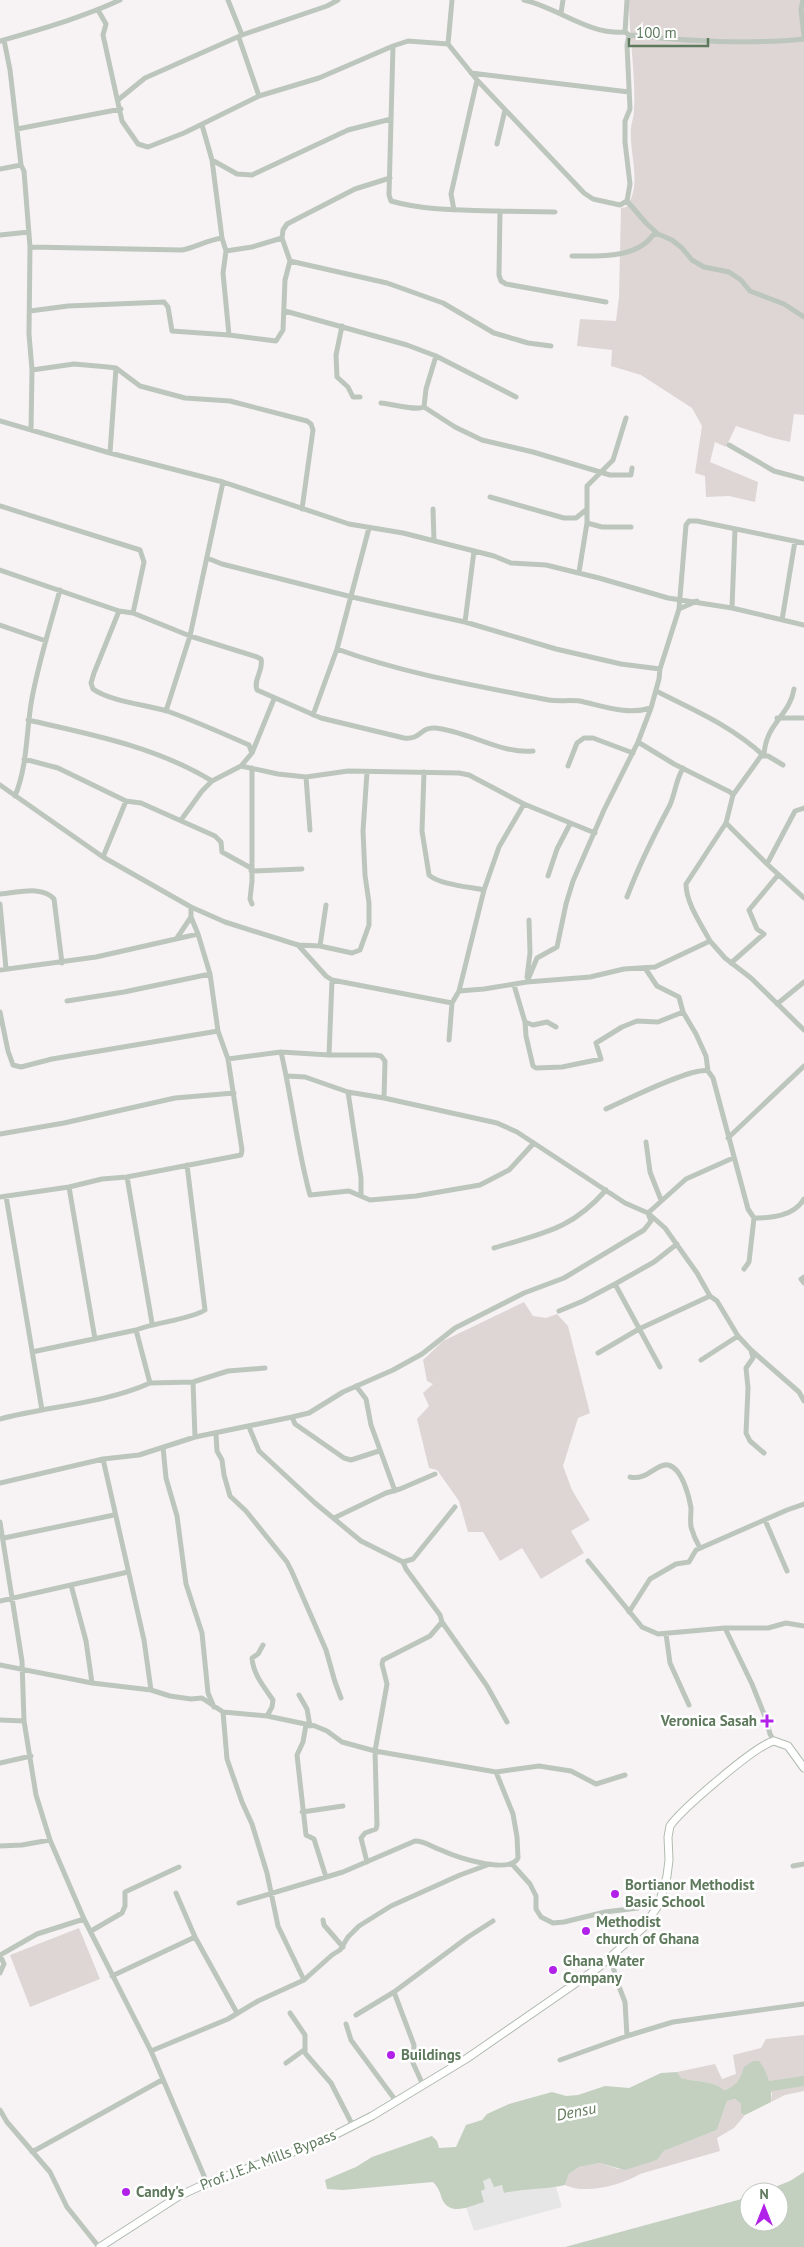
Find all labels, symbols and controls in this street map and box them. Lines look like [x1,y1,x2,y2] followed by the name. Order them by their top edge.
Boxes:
[629,15,708,47] scale bar
[636,23,677,42] text: 100 m
[660,1711,757,1730] place label: Veronica Sasah
[761,1715,773,1727] marker: Veronica Sasah
[625,1875,755,1911] place label: Bortianor Methodist Basic School
[609,1888,621,1900] marker: Bortianor Methodist Basic School
[596,1912,699,1948] place label: Methodist church of Ghana
[580,1925,592,1937] marker: Methodist church of Ghana
[563,1951,645,1987] place label: Ghana Water Company
[547,1964,559,1976] marker: Ghana Water Company
[401,2045,461,2064] place label: Buildings
[385,2049,397,2061] marker: Buildings
[554,2097,598,2125] water label: Densu
[197,2125,339,2194] street label: Prof. J.E.A. Mills Bypass
[136,2182,184,2201] place label: Candy's
[739,2182,789,2232] north arrow
[759,2185,769,2203] text: N
[120,2186,132,2198] marker: Candy's

